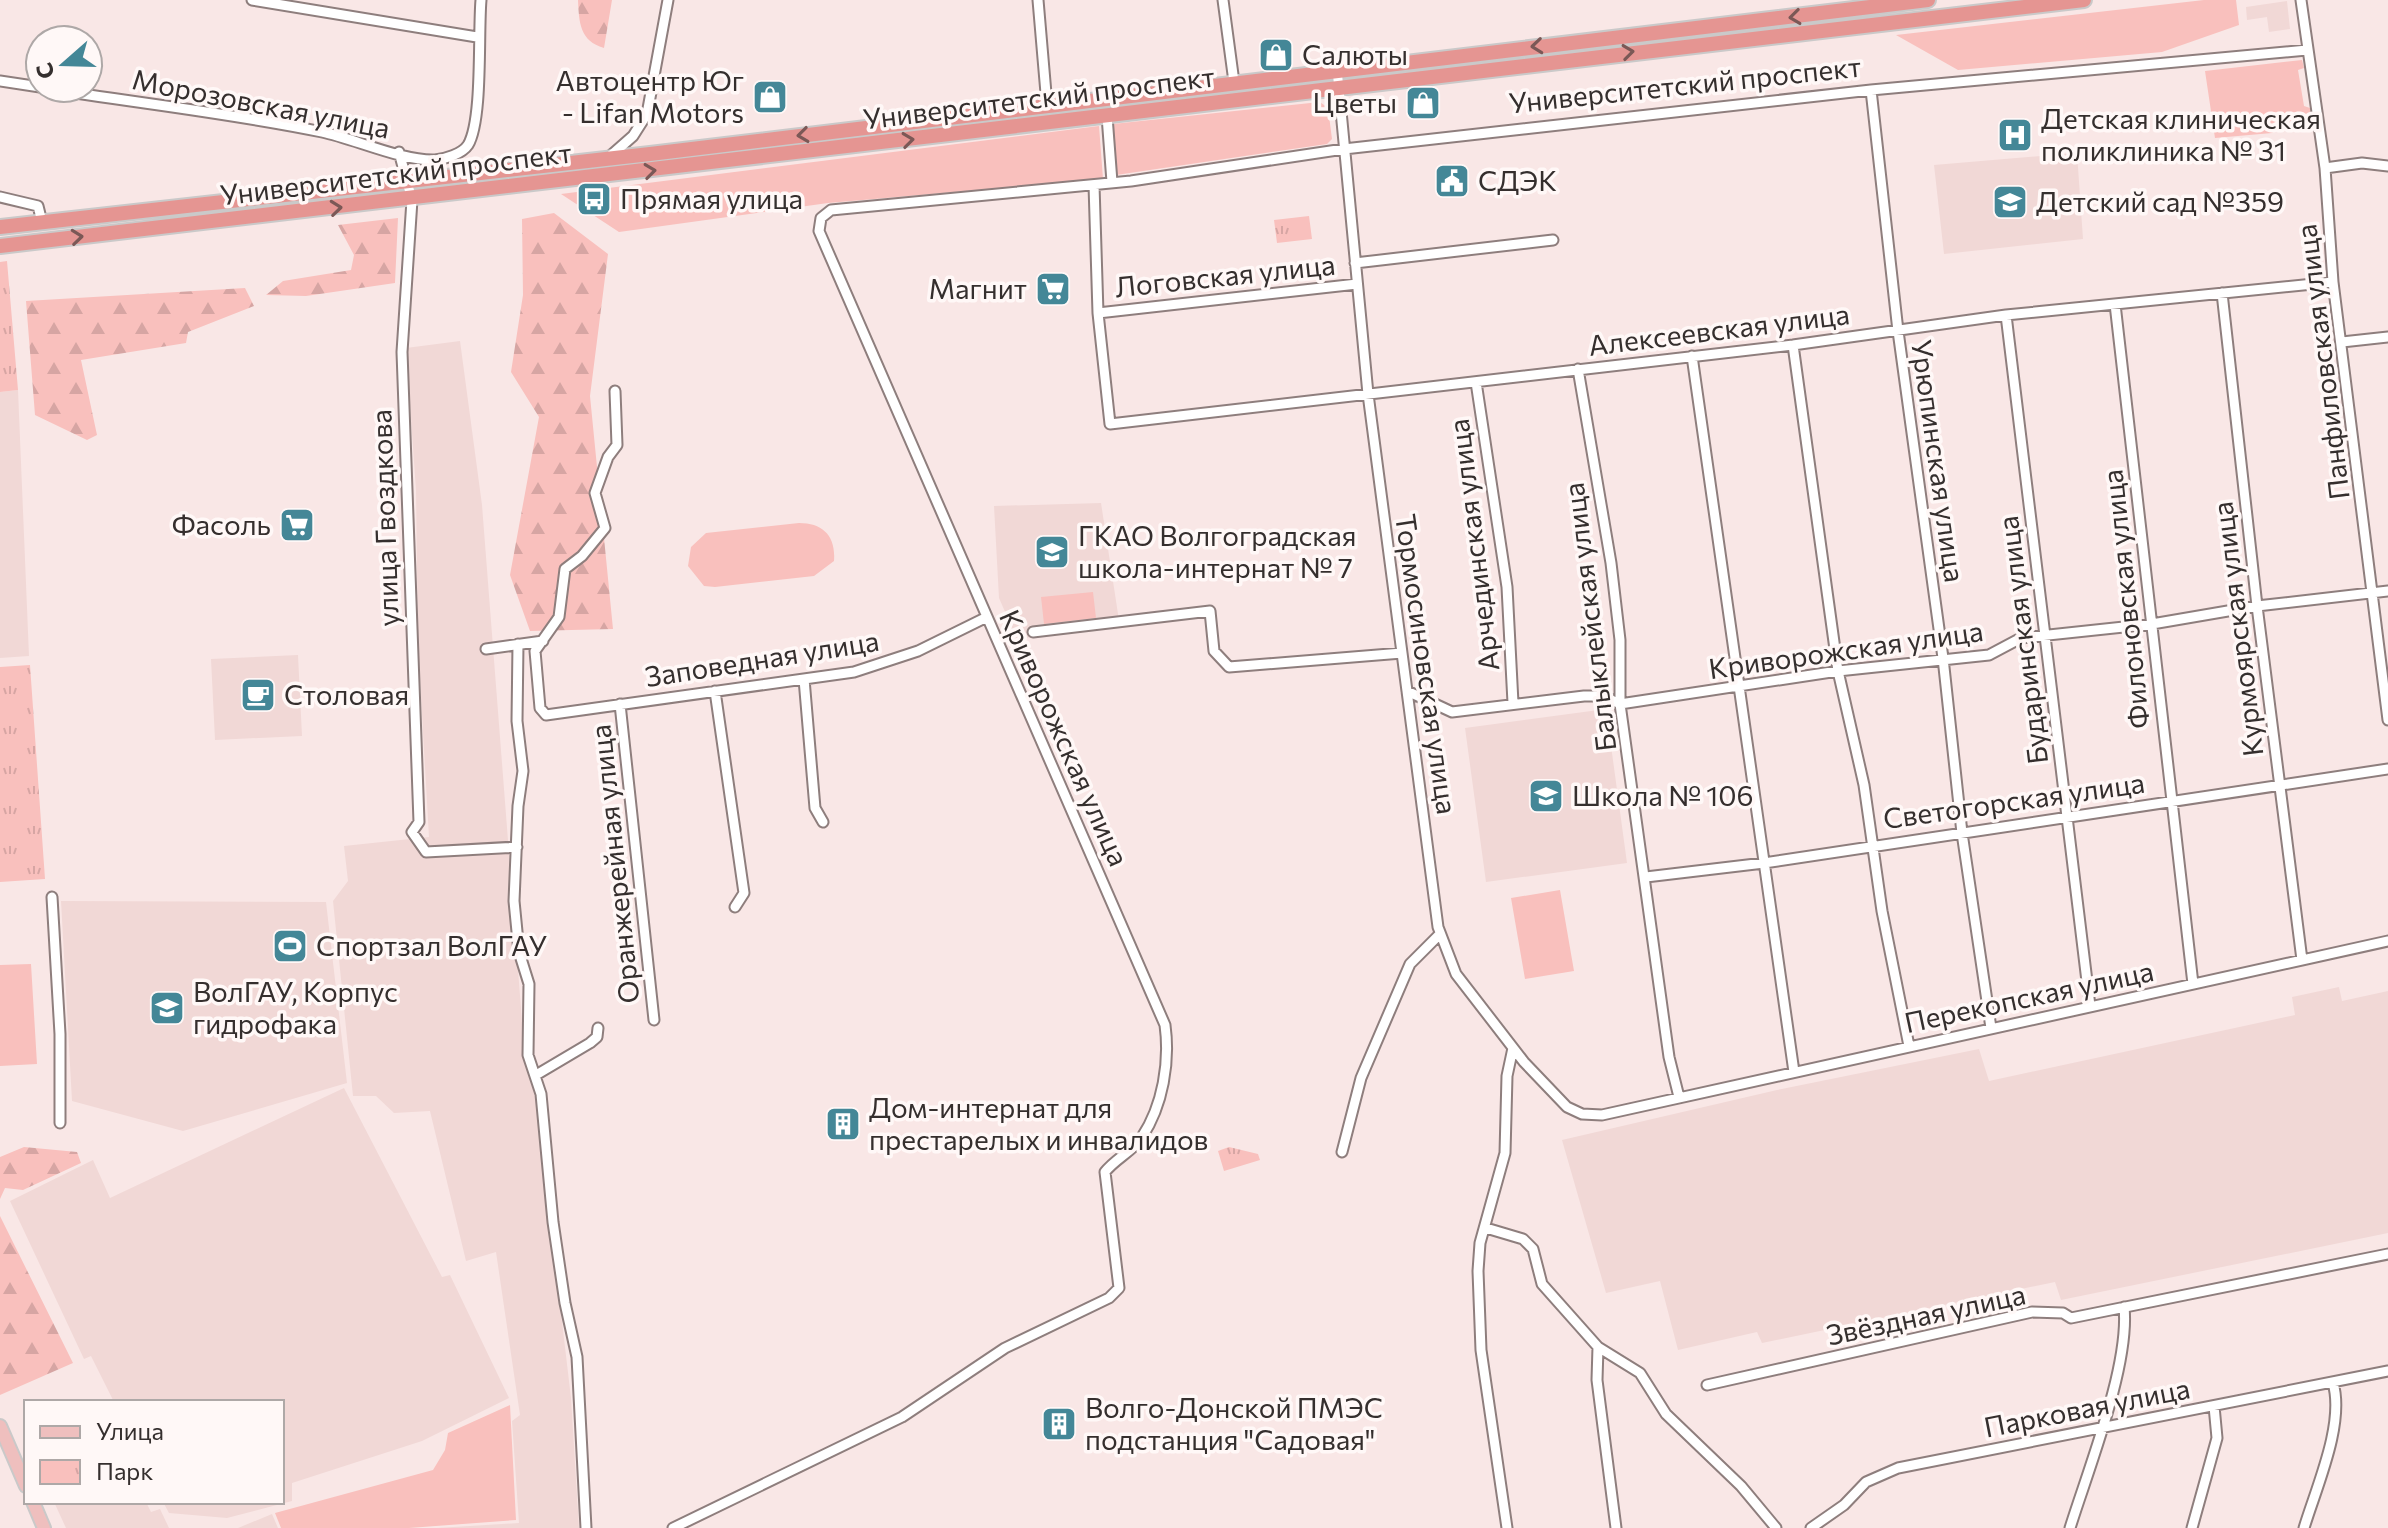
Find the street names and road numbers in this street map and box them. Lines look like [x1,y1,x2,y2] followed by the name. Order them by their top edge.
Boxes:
[1507,49,1863,119] street label: Университетский проспект
[861,59,1217,135] street label: Университетский проспект
[129,61,393,145] street label: Морозовская улица
[218,135,574,211] street label: Университетский проспект
[2288,222,2356,502] street label: Панфиловская улица
[1113,247,1337,303] street label: Логовская улица
[1586,296,1851,362] street label: Алексеевская улица
[1905,337,1973,584] street label: Урюпинская улица
[363,409,405,627] street label: улица Гвоздкова
[1441,417,1505,673] street label: Арчединская улица
[2094,468,2156,730] street label: Филоновская улица
[1556,481,1622,753] street label: Балыклейская улица
[2205,500,2270,758] street label: Курмоярская улица
[1389,512,1465,816] street label: Тормосиновская улица
[1990,514,2054,766] street label: Бударинская улица
[993,604,1137,871] street label: Криворожская улица
[1706,613,1985,685] street label: Криворожская улица
[642,623,881,693] street label: Заповедная улица
[582,723,646,1005] street label: Оранжерейная улица
[1881,765,2147,835] street label: Светогорская улица
[1901,953,2156,1039] street label: Перекопская улица
[1823,1276,2028,1352] street label: Звёздная улица
[1981,1370,2193,1444] street label: Парковая улица

